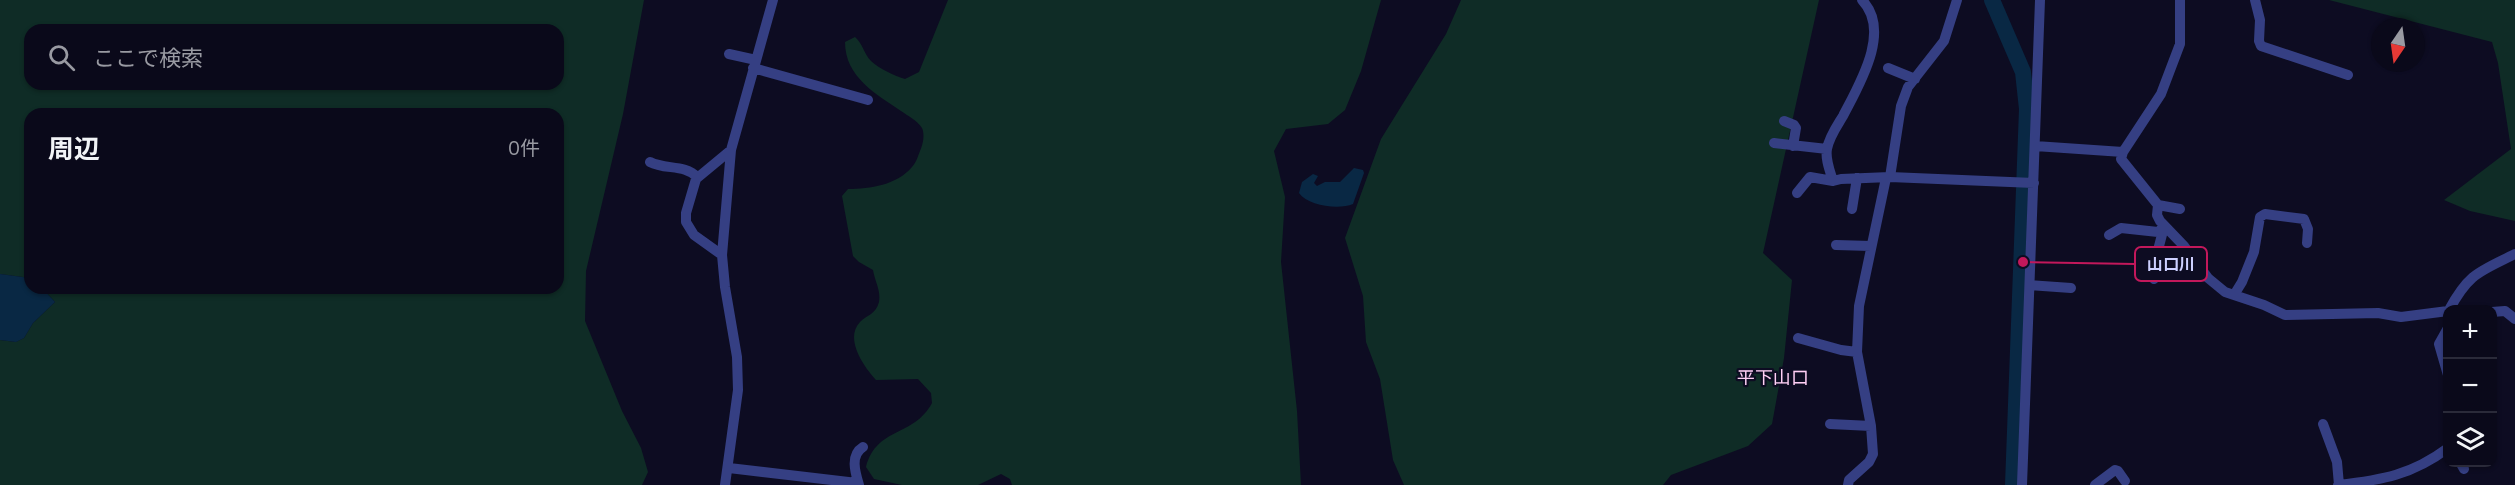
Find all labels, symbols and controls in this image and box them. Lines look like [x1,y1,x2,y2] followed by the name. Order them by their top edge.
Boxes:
[2371,18,2425,72] north arrow
[24,24,564,90] search box
[45,41,78,74] icon: search
[93,44,203,74] text: ここで検索
[48,132,100,167] text: 周辺
[508,135,540,162] text: 0件
[2135,247,2207,281] callout: 山口川
[2147,254,2195,276] text: 山口川
[2443,305,2497,467] map controls
[2443,305,2497,359] button: +
[2443,359,2497,413] button: −
[1737,366,1809,390] district label: 平下山口
[2443,413,2497,467] button: layers

